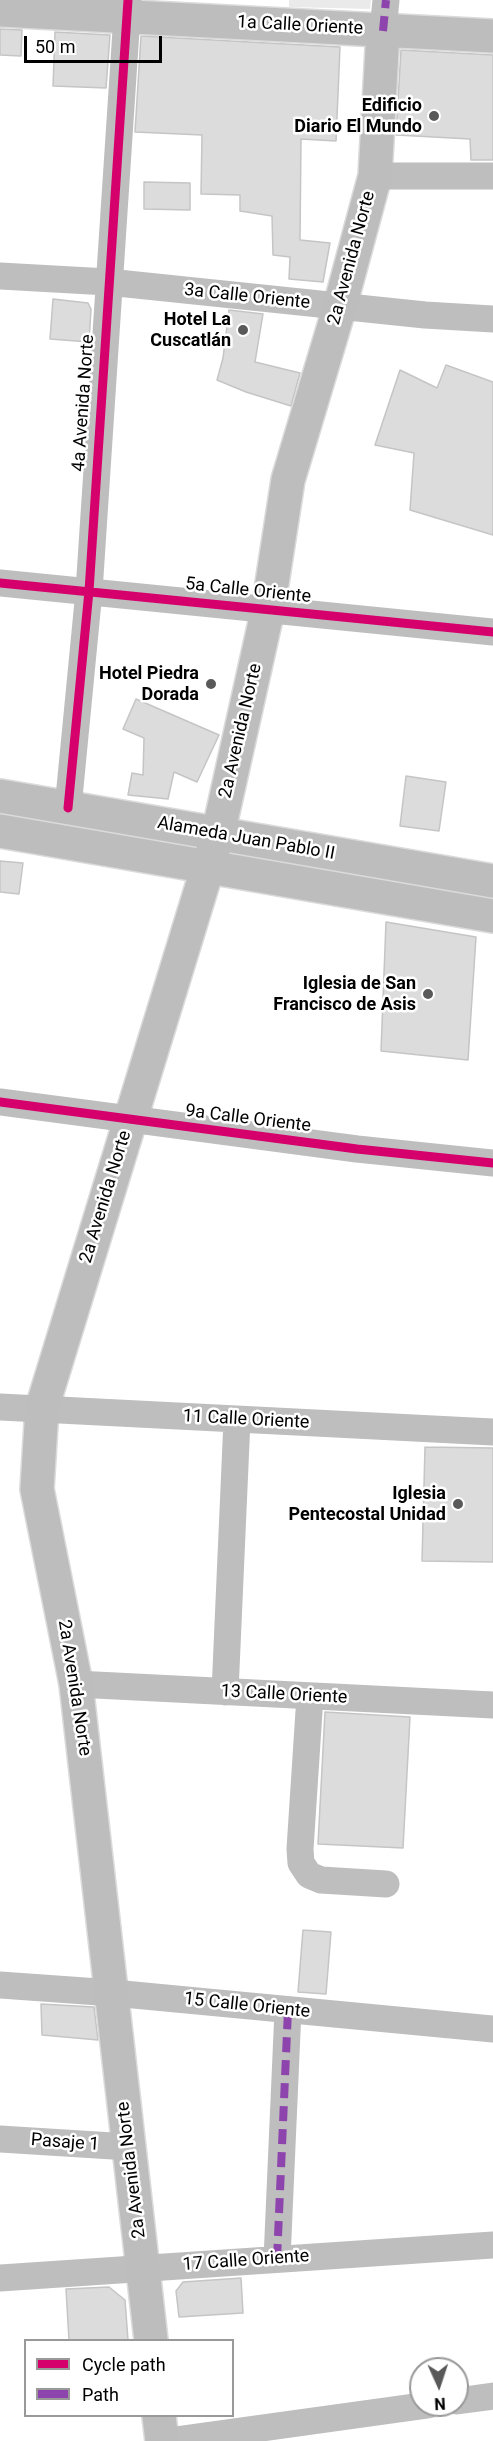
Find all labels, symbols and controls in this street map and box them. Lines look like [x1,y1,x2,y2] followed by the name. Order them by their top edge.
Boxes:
[236,12,364,40] street label: 1a Calle Oriente
[27,24,165,62] scale bar
[35,36,75,57] text: 50 m
[294,95,422,138] place label: Edificio Diario El Mundo
[427,109,441,123] marker: Edificio Diario El Mundo
[324,189,380,327] street label: 2a Avenida Norte
[183,280,311,314] street label: 3a Calle Oriente
[150,309,231,352] place label: Hotel La Cuscatlán
[236,323,250,337] marker: Hotel La Cuscatlán
[68,334,100,472] street label: 4a Avenida Norte
[184,574,312,608] street label: 5a Calle Oriente
[215,662,267,800] street label: 2a Avenida Norte
[99,663,199,706] place label: Hotel Piedra Dorada
[204,677,218,691] marker: Hotel Piedra Dorada
[156,813,336,865] street label: Alameda Juan Pablo II
[273,973,416,1016] place label: Iglesia de San Francisco de Asis
[421,987,435,1001] marker: Iglesia de San Francisco de Asis
[184,1101,312,1137] street label: 9a Calle Oriente
[76,1128,136,1266] street label: 2a Avenida Norte
[182,1406,310,1434] street label: 11 Calle Oriente
[289,1483,446,1526] place label: Iglesia Pentecostal Unidad
[451,1497,465,1511] marker: Iglesia Pentecostal Unidad
[53,1618,95,1758] street label: 2a Avenida Norte
[220,1681,348,1709] street label: 13 Calle Oriente
[183,1989,311,2023] street label: 15 Calle Oriente
[113,2100,151,2240] street label: 2a Avenida Norte
[30,2130,100,2156] street label: Pasaje 1
[182,2246,310,2276] street label: 17 Calle Oriente
[24,2339,234,2417] legend
[82,2354,166,2375] text: Cycle path
[409,2357,469,2417] north arrow
[82,2384,119,2405] text: Path
[434,2394,446,2413] text: N

